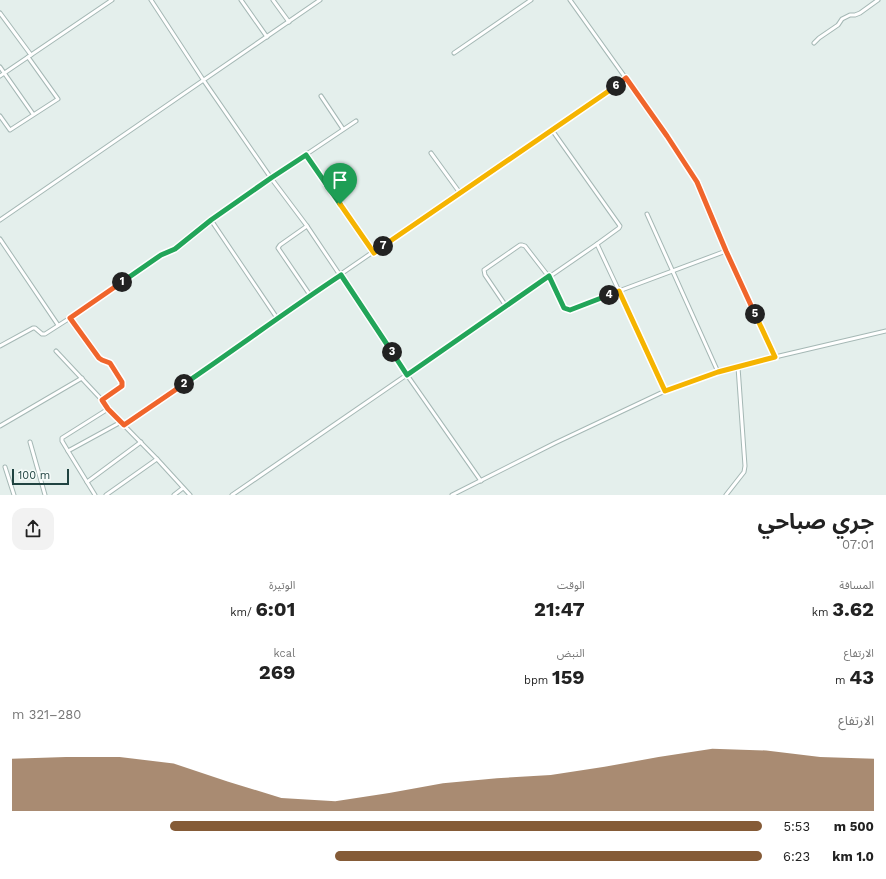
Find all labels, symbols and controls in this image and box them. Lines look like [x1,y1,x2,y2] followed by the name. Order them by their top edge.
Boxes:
[606,76,626,96] pin: 6
[613,79,619,92] text: 6
[323,163,357,204] pin
[329,169,351,191] icon: arrive
[373,236,393,256] pin: 7
[380,239,386,252] text: 7
[112,272,132,292] pin: 1
[120,275,124,288] text: 1
[599,285,619,305] pin: 4
[605,288,613,301] text: 4
[745,304,765,324] pin: 5
[752,307,758,320] text: 5
[382,342,402,362] pin: 3
[389,345,395,358] text: 3
[174,374,194,394] pin: 2
[181,377,187,390] text: 2
[12,467,69,486] scale bar
[18,469,50,482] text: 100 m
[12,508,54,550] button: share
[758,509,874,534] text: جري صباحي
[842,537,874,552] text: 07:01
[269,579,295,592] text: الوتيرة
[557,579,585,592] text: الوقت
[839,579,874,592] text: المسافة
[255,597,295,621] text: 6:01
[534,597,585,621] text: 21:47
[832,597,874,621] text: 3.62
[230,606,255,619] text: /km
[812,606,832,619] text: km
[274,647,295,660] text: kcal
[557,647,585,660] text: النبض
[844,647,874,660] text: الارتفاع
[259,660,295,684] text: 269
[552,665,585,689] text: 159
[849,665,874,689] text: 43
[524,674,552,687] text: bpm
[835,674,849,687] text: m
[12,707,81,722] text: 280–321 m
[838,713,874,728] text: الارتفاع
[783,819,810,834] text: 5:53
[834,819,874,834] text: 500 m
[783,849,810,864] text: 6:23
[832,849,874,864] text: 1.0 km

